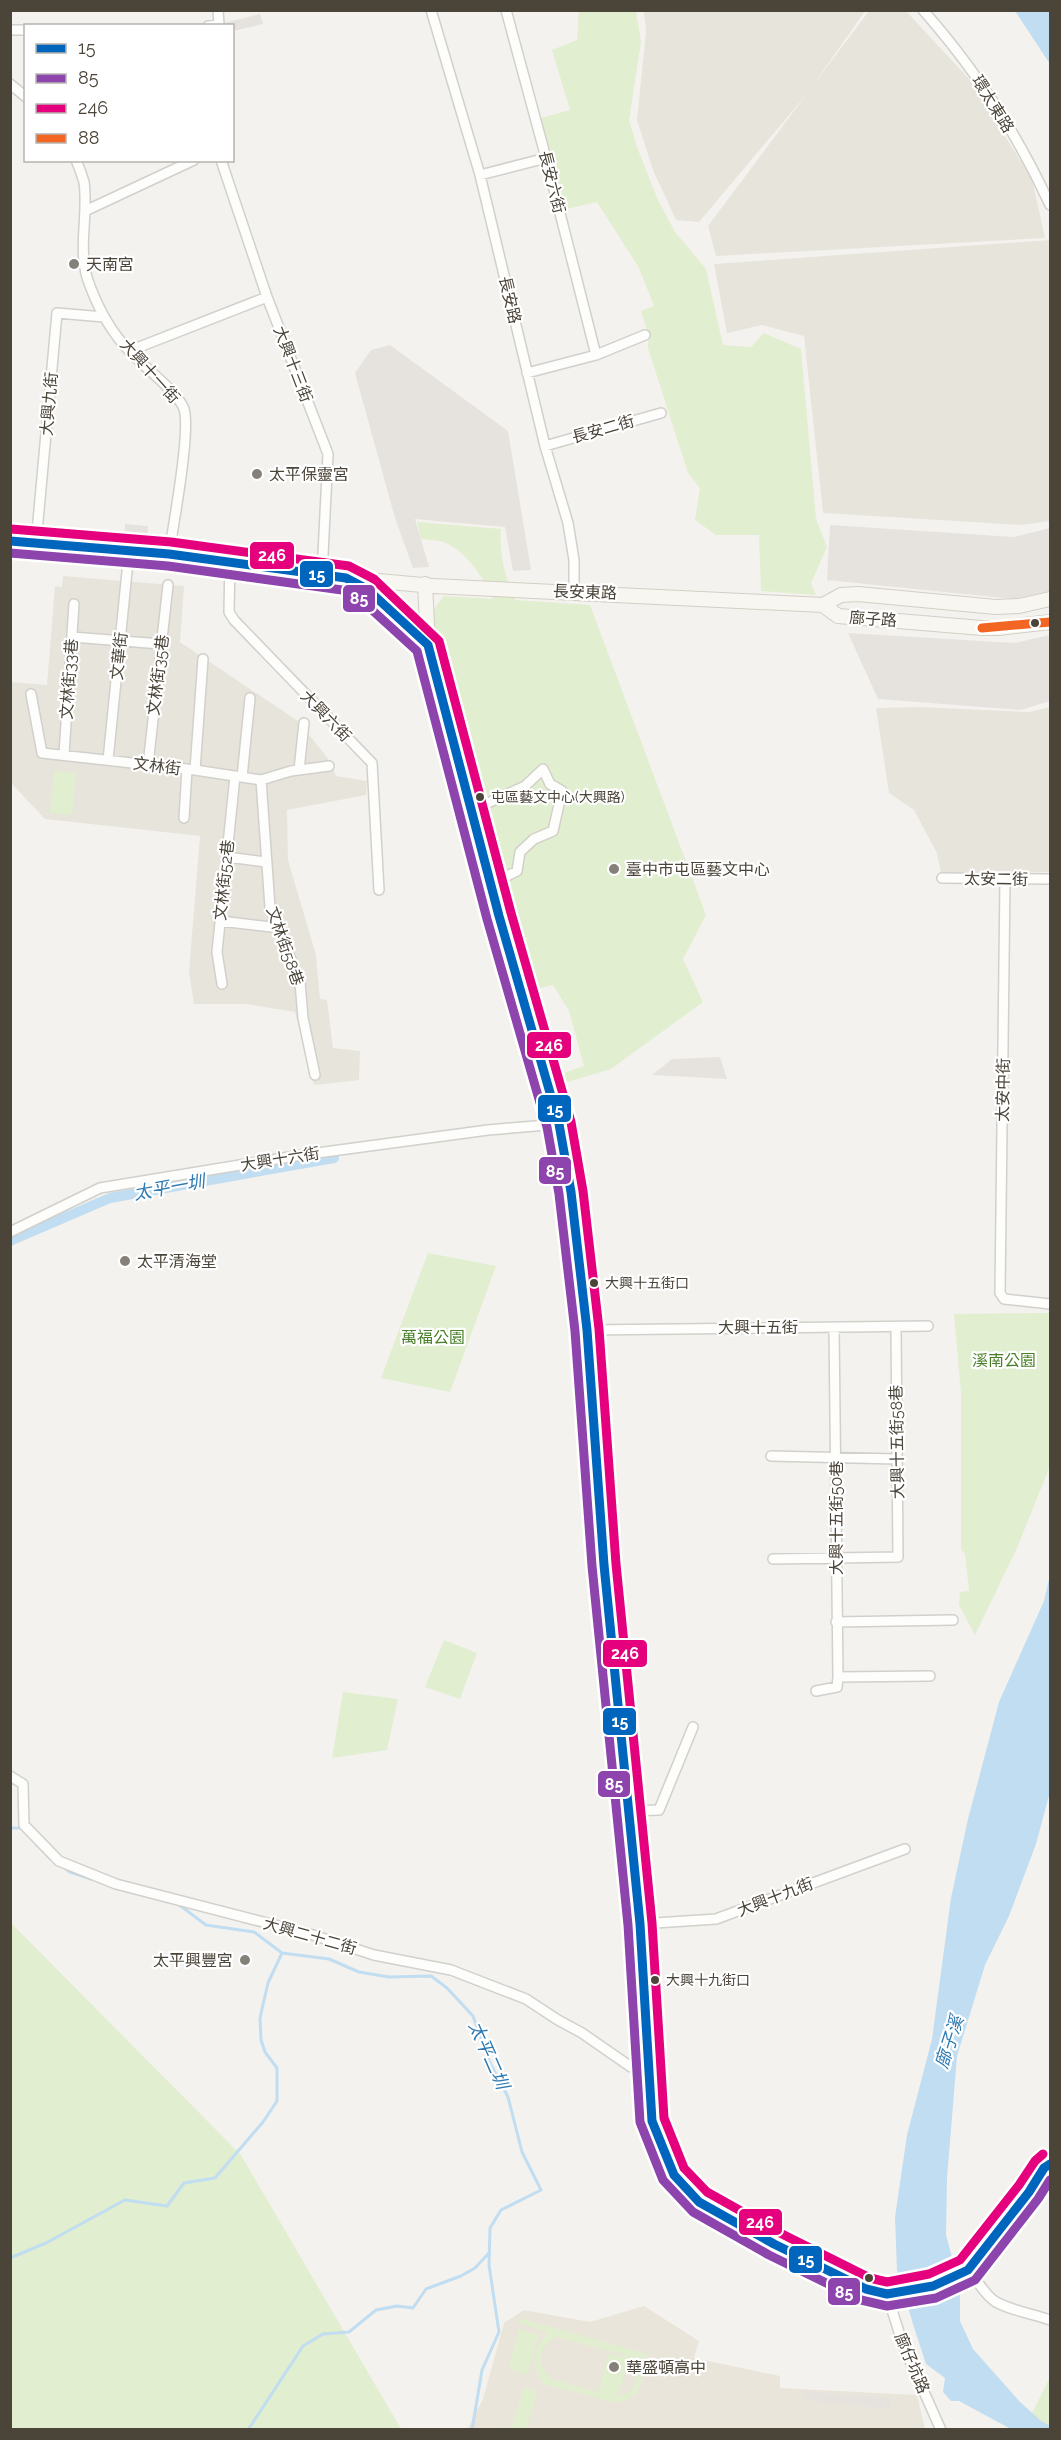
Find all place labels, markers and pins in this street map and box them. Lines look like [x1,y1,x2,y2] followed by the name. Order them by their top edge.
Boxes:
[86,255,134,274] place label: 天南宮
[67,257,81,271] marker: 天南宮
[269,465,349,484] place label: 太平保靈宮
[250,467,264,481] marker: 太平保靈宮
[1029,617,1041,629] unlabelled marker
[491,789,625,805] place label: 屯區藝文中心(大興路)
[474,791,486,803] marker: 屯區藝文中心(大興路)
[626,860,770,879] place label: 臺中市屯區藝文中心
[607,862,621,876] marker: 臺中市屯區藝文中心
[137,1252,217,1271] place label: 太平清海堂
[118,1254,132,1268] marker: 太平清海堂
[605,1275,689,1291] place label: 大興十五街口
[588,1277,600,1289] marker: 大興十五街口
[153,1951,233,1970] place label: 太平興豐宮
[238,1953,252,1967] marker: 太平興豐宮
[666,1972,750,1988] place label: 大興十九街口
[649,1974,661,1986] marker: 大興十九街口
[863,2272,875,2284] unlabelled marker
[626,2358,706,2377] place label: 華盛頓高中
[607,2360,621,2374] marker: 華盛頓高中

